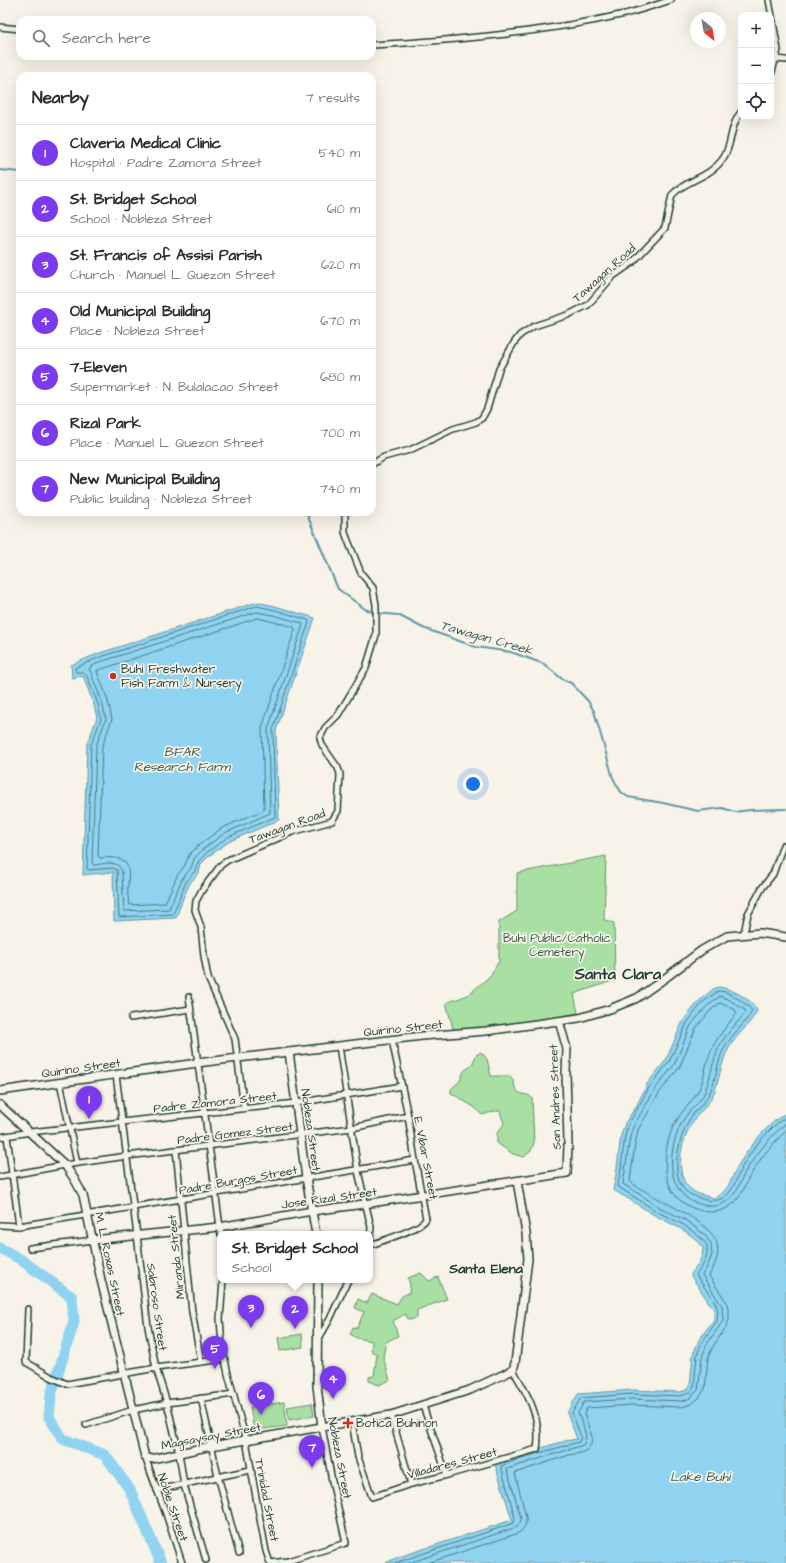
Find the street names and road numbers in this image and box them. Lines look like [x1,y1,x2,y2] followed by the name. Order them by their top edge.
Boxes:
[569,240,640,307] street label: Tawagan Road
[247,805,328,849] street label: Tawagan Road
[363,1016,444,1041] street label: Quirino Street
[545,1044,566,1150] street label: San Andres Street
[41,1055,122,1082] street label: Quirino Street
[153,1088,278,1117] street label: Padre Zamora Street
[296,1088,325,1173] street label: Nobleza Street
[409,1115,442,1201] street label: E. Vibar Street
[176,1118,294,1149] street label: Padre Gomez Street
[178,1162,299,1200] street label: Padre Burgos Street
[280,1183,378,1214] street label: Jose Rizal Street
[90,1210,129,1318] street label: M. L. Roxas Street
[164,1214,189,1300] street label: Miranda Street
[142,1262,171,1352] street label: Sabroso Street
[323,1416,356,1501] street label: Nobleza Street
[160,1418,263,1455] street label: Magsaysay Street
[405,1443,499,1484] street label: Villadares Street
[250,1457,283,1543] street label: Trinidad Street
[153,1471,192,1544] street label: Noble Street

